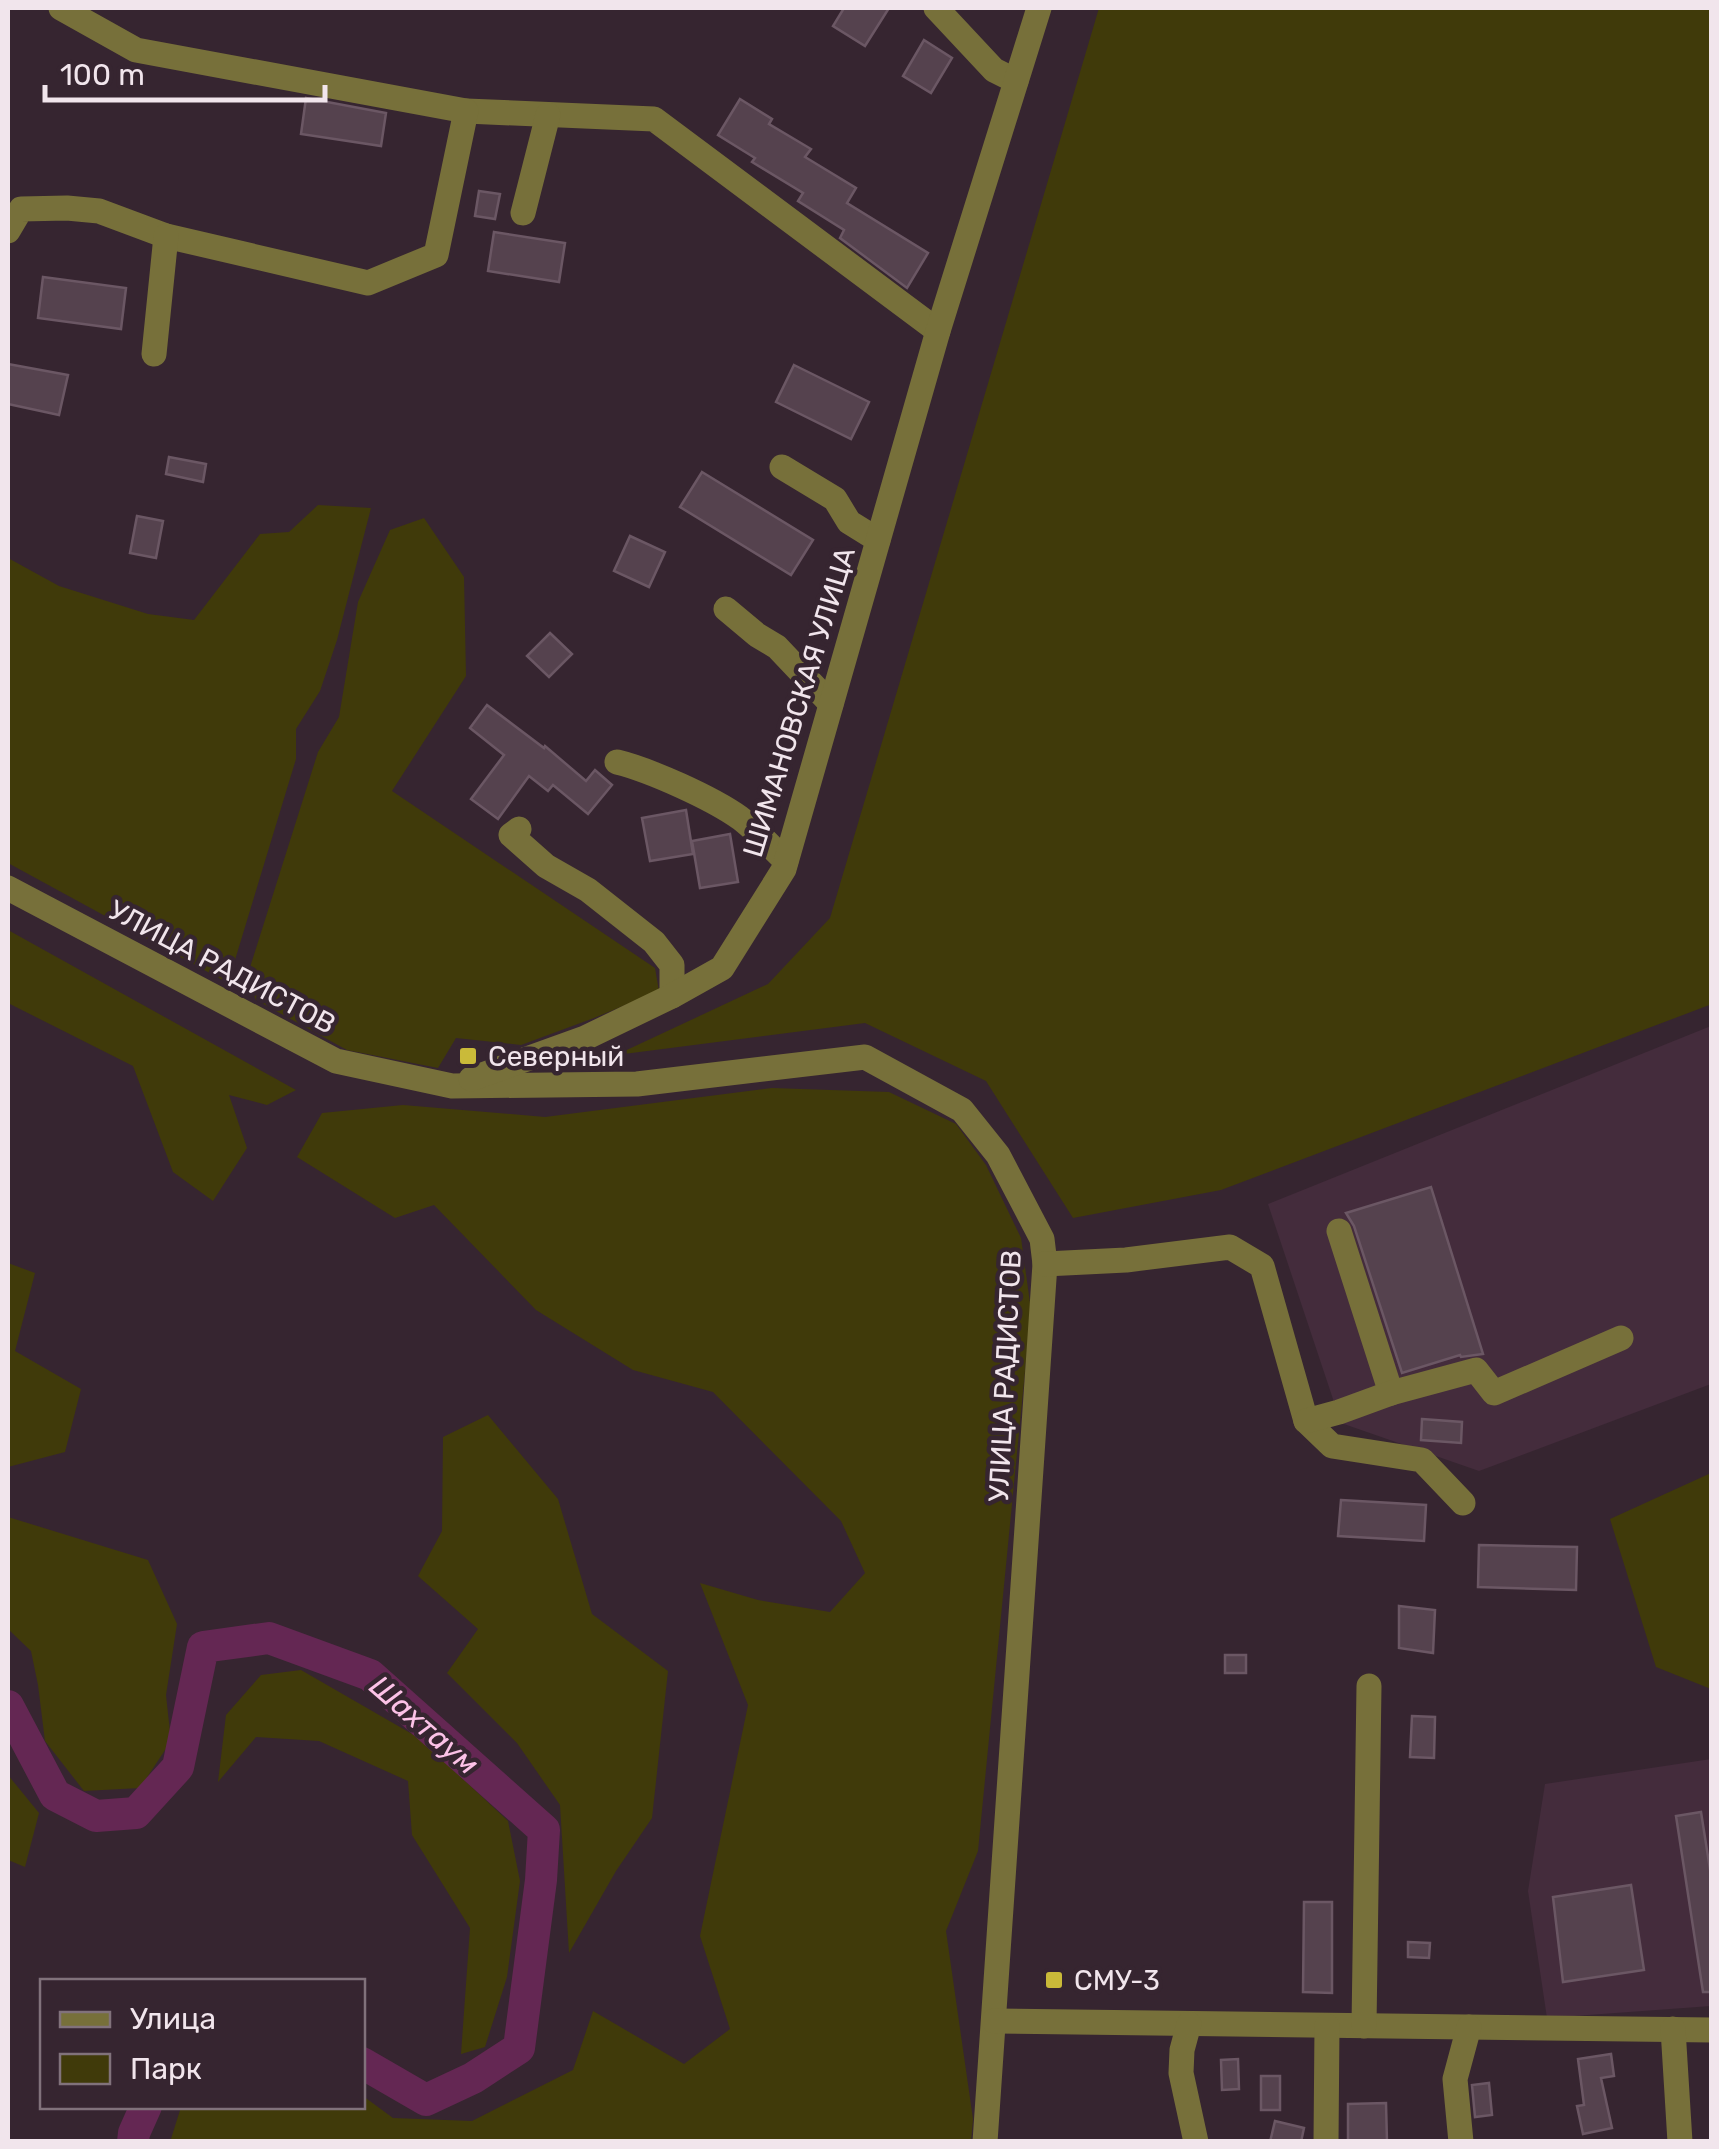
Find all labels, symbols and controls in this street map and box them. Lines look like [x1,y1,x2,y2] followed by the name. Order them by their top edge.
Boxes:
[45,40,325,102] scale bar
[60,57,145,93] text: 100 m
[736,543,862,861] street label: ШИМАНОВСКАЯ УЛИЦА
[103,893,341,1041] street label: УЛИЦА РАДИСТОВ
[488,1040,624,1073] place label: Северный
[457,1045,479,1067] marker: Северный
[982,1249,1028,1503] street label: УЛИЦА РАДИСТОВ
[362,1668,486,1782] water label: Шахтаум
[1074,1964,1160,1997] place label: СМУ-3
[1043,1969,1065,1991] marker: СМУ-3
[40,1979,365,2109] legend
[130,2001,216,2037] text: Улица
[130,2051,202,2087] text: Парк

